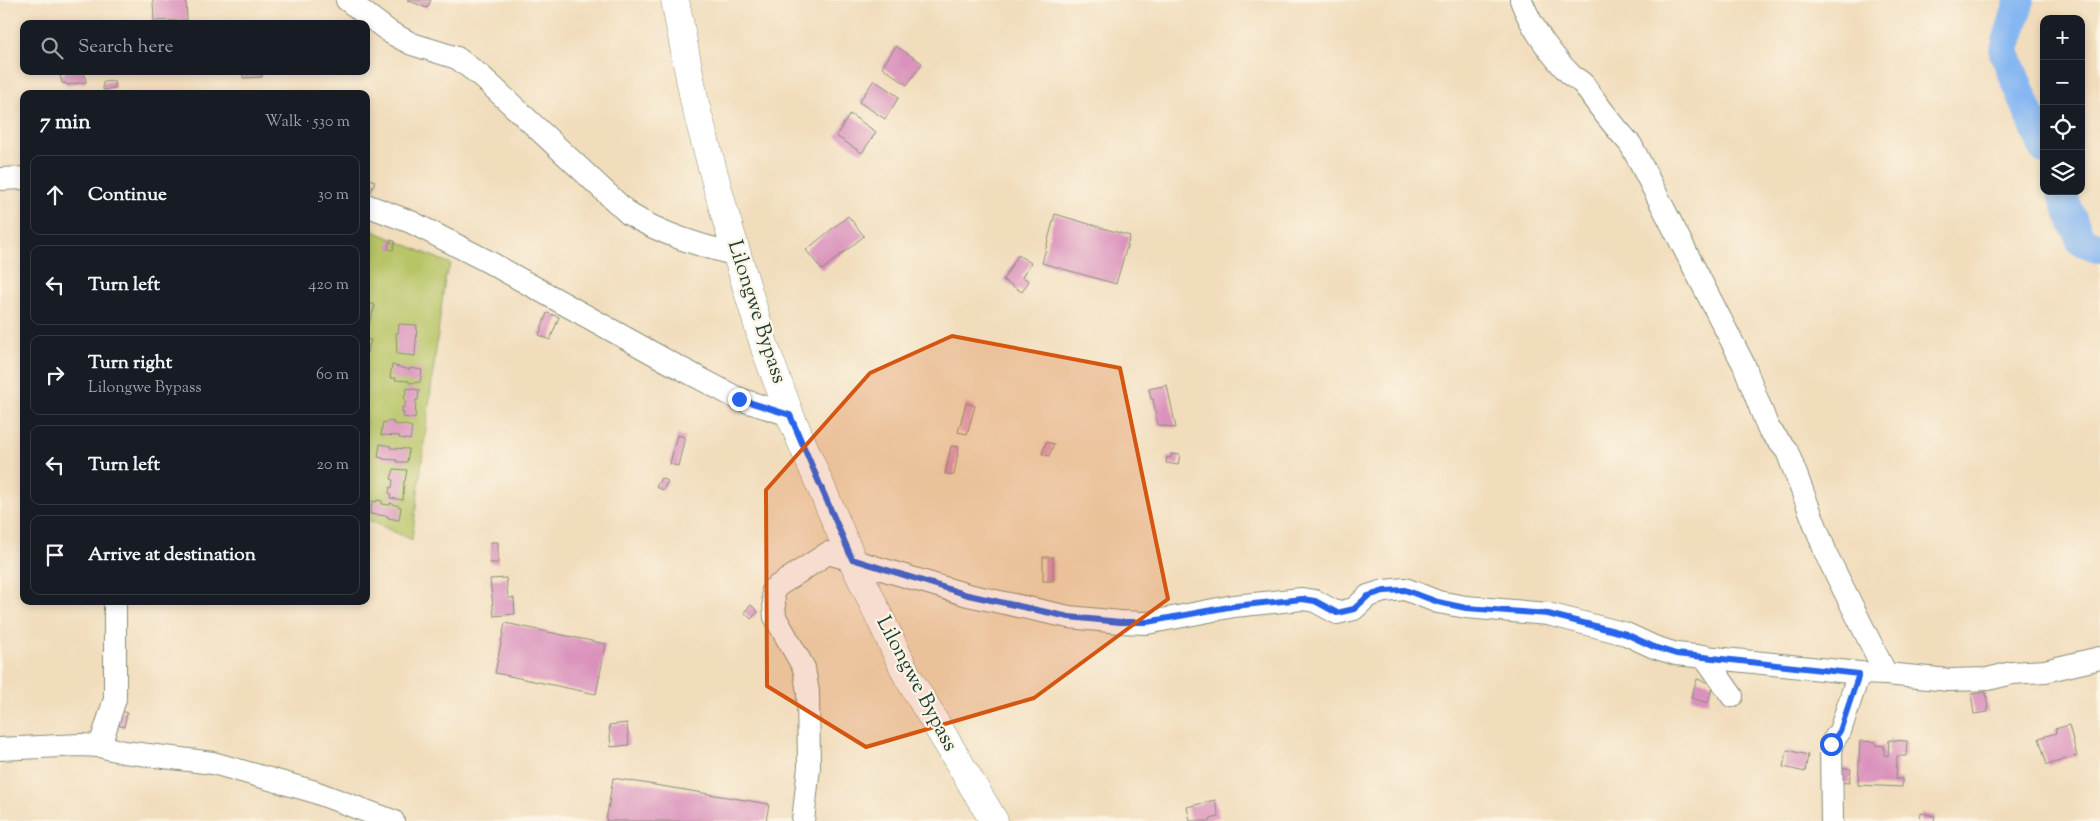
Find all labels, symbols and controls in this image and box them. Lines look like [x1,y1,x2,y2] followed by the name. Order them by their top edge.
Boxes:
[2040,15,2085,195] map controls
[2040,15,2085,60] button: +
[20,20,370,75] search box
[38,34,66,62] icon: search
[78,34,173,61] text: Search here
[2040,60,2085,105] button: −
[2040,105,2085,150] button: locate
[40,108,91,138] text: 7 min
[265,111,350,134] text: Walk · 530 m
[2040,150,2085,195] button: layers
[41,181,69,209] icon: ahead
[88,182,167,209] text: Continue
[318,184,349,207] text: 30 m
[719,236,793,388] street label: Lilongwe Bypass
[41,271,69,299] icon: left
[88,272,160,299] text: Turn left
[308,274,349,297] text: 420 m
[88,350,172,377] text: Turn right
[41,361,69,389] icon: right
[316,364,349,387] text: 60 m
[88,377,202,400] text: Lilongwe Bypass
[728,388,751,411] route end
[41,451,69,479] icon: left
[88,452,160,479] text: Turn left
[316,454,349,477] text: 20 m
[41,541,69,569] icon: arrive
[88,542,256,569] text: Arrive at destination
[868,611,964,757] street label: Lilongwe Bypass
[1820,733,1843,756] route start

